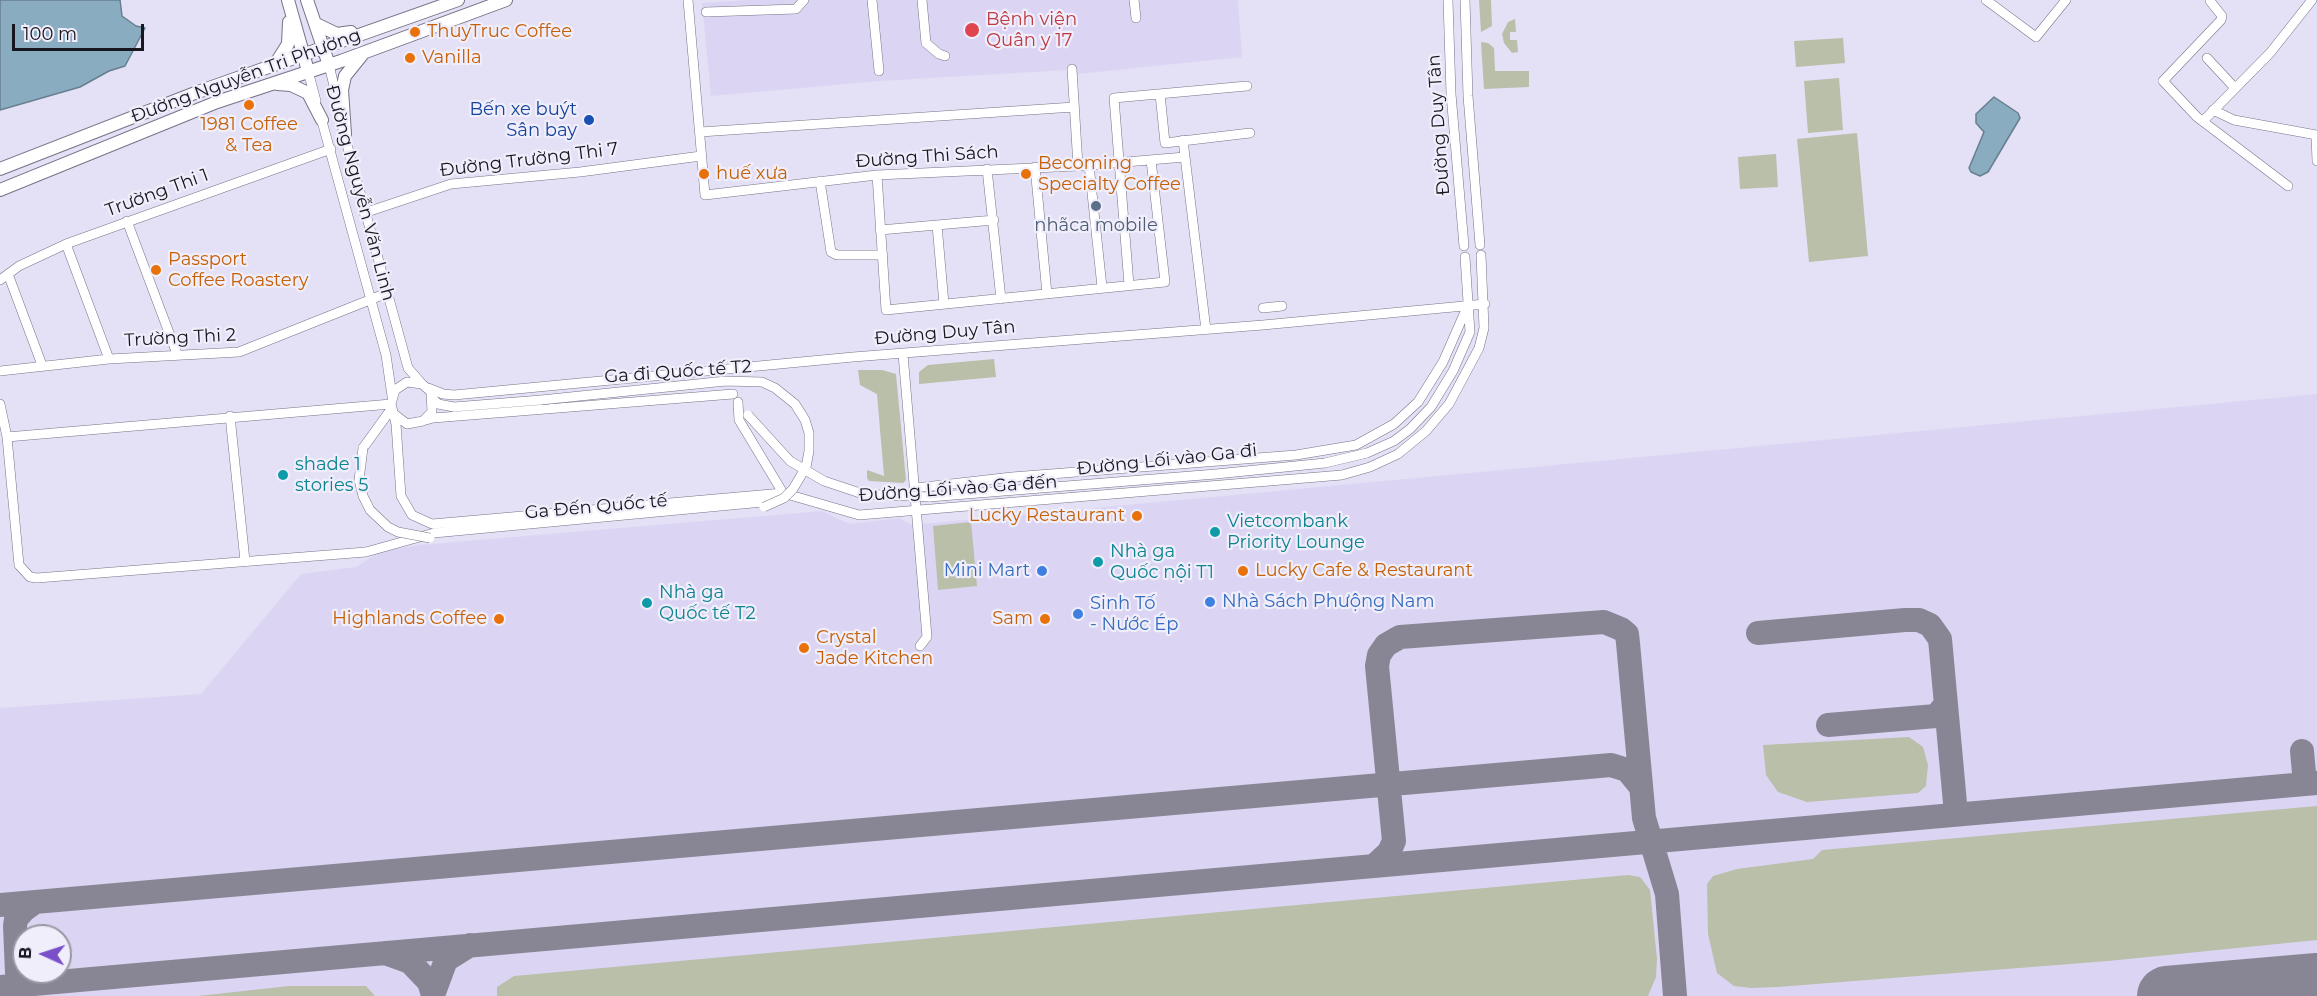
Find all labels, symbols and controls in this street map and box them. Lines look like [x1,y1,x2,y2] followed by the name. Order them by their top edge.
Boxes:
[986,9,1077,52] place label: Bệnh viện Quân y 17
[15,12,147,50] scale bar
[427,21,572,43] place label: ThuyTruc Coffee
[963,21,981,39] marker: Bệnh viện Quân y 17
[23,23,77,45] text: 100 m
[128,24,364,128] street label: Đường Nguyễn Tri Phương
[408,25,422,39] marker: ThuyTruc Coffee
[422,47,482,69] place label: Vanilla
[403,51,417,65] marker: Vanilla
[1423,54,1455,196] street label: Đường Duy Tân
[321,83,399,303] street label: Đường Nguyễn Văn Linh
[242,98,256,112] marker: 1981 Coffee & Tea
[469,99,577,142] place label: Bến xe buýt Sân bay
[582,113,596,127] marker: Bến xe buýt Sân bay
[200,114,298,156] place label: 1981 Coffee & Tea
[439,138,619,182] street label: Đường Trường Thi 7
[855,141,999,173] street label: Đường Thi Sách
[1038,153,1181,195] place label: Becoming Specialty Coffee
[716,163,788,185] place label: huế xưa
[102,164,212,222] street label: Trường Thi 1
[697,167,711,181] marker: huế xưa
[1019,167,1033,181] marker: Becoming Specialty Coffee
[1089,199,1103,213] marker: nhãca mobile
[1034,215,1158,237] place label: nhãca mobile
[168,249,309,292] place label: Passport Coffee Roastery
[149,263,163,277] marker: Passport Coffee Roastery
[874,316,1016,350] street label: Đường Duy Tân
[124,324,236,352] street label: Trường Thi 2
[604,356,752,388] street label: Ga đi Quốc tế T2
[1076,440,1258,480] street label: Đường Lối vào Ga đi
[295,454,369,496] place label: shade 1 stories 5
[276,468,290,482] marker: shade 1 stories 5
[858,471,1058,507] street label: Đường Lối vào Ga đến
[524,490,668,524] street label: Ga Đến Quốc tế
[969,505,1125,527] place label: Lucky Restaurant
[1130,509,1144,523] marker: Lucky Restaurant
[1227,511,1365,554] place label: Vietcombank Priority Lounge
[1208,525,1222,539] marker: Vietcombank Priority Lounge
[1110,541,1214,584] place label: Nhà ga Quốc nội T1
[1091,555,1105,569] marker: Nhà ga Quốc nội T1
[944,560,1030,582] place label: Mini Mart
[1255,560,1473,582] place label: Lucky Cafe & Restaurant
[1035,564,1049,578] marker: Mini Mart
[1236,564,1250,578] marker: Lucky Cafe & Restaurant
[659,582,756,624] place label: Nhà ga Quốc tế T2
[1222,591,1434,613] place label: Nhà Sách Phưộng Nam
[1090,593,1178,636] place label: Sinh Tố - Nước Ép
[1203,595,1217,609] marker: Nhà Sách Phưộng Nam
[640,596,654,610] marker: Nhà ga Quốc tế T2
[1071,607,1085,621] marker: Sinh Tố - Nước Ép
[332,608,487,630] place label: Highlands Coffee
[992,608,1033,630] place label: Sam
[492,612,506,626] marker: Highlands Coffee
[1038,612,1052,626] marker: Sam
[816,627,933,670] place label: Crystal Jade Kitchen
[797,641,811,655] marker: Crystal Jade Kitchen
[12,924,72,984] north arrow
[16,947,35,960] text: B

